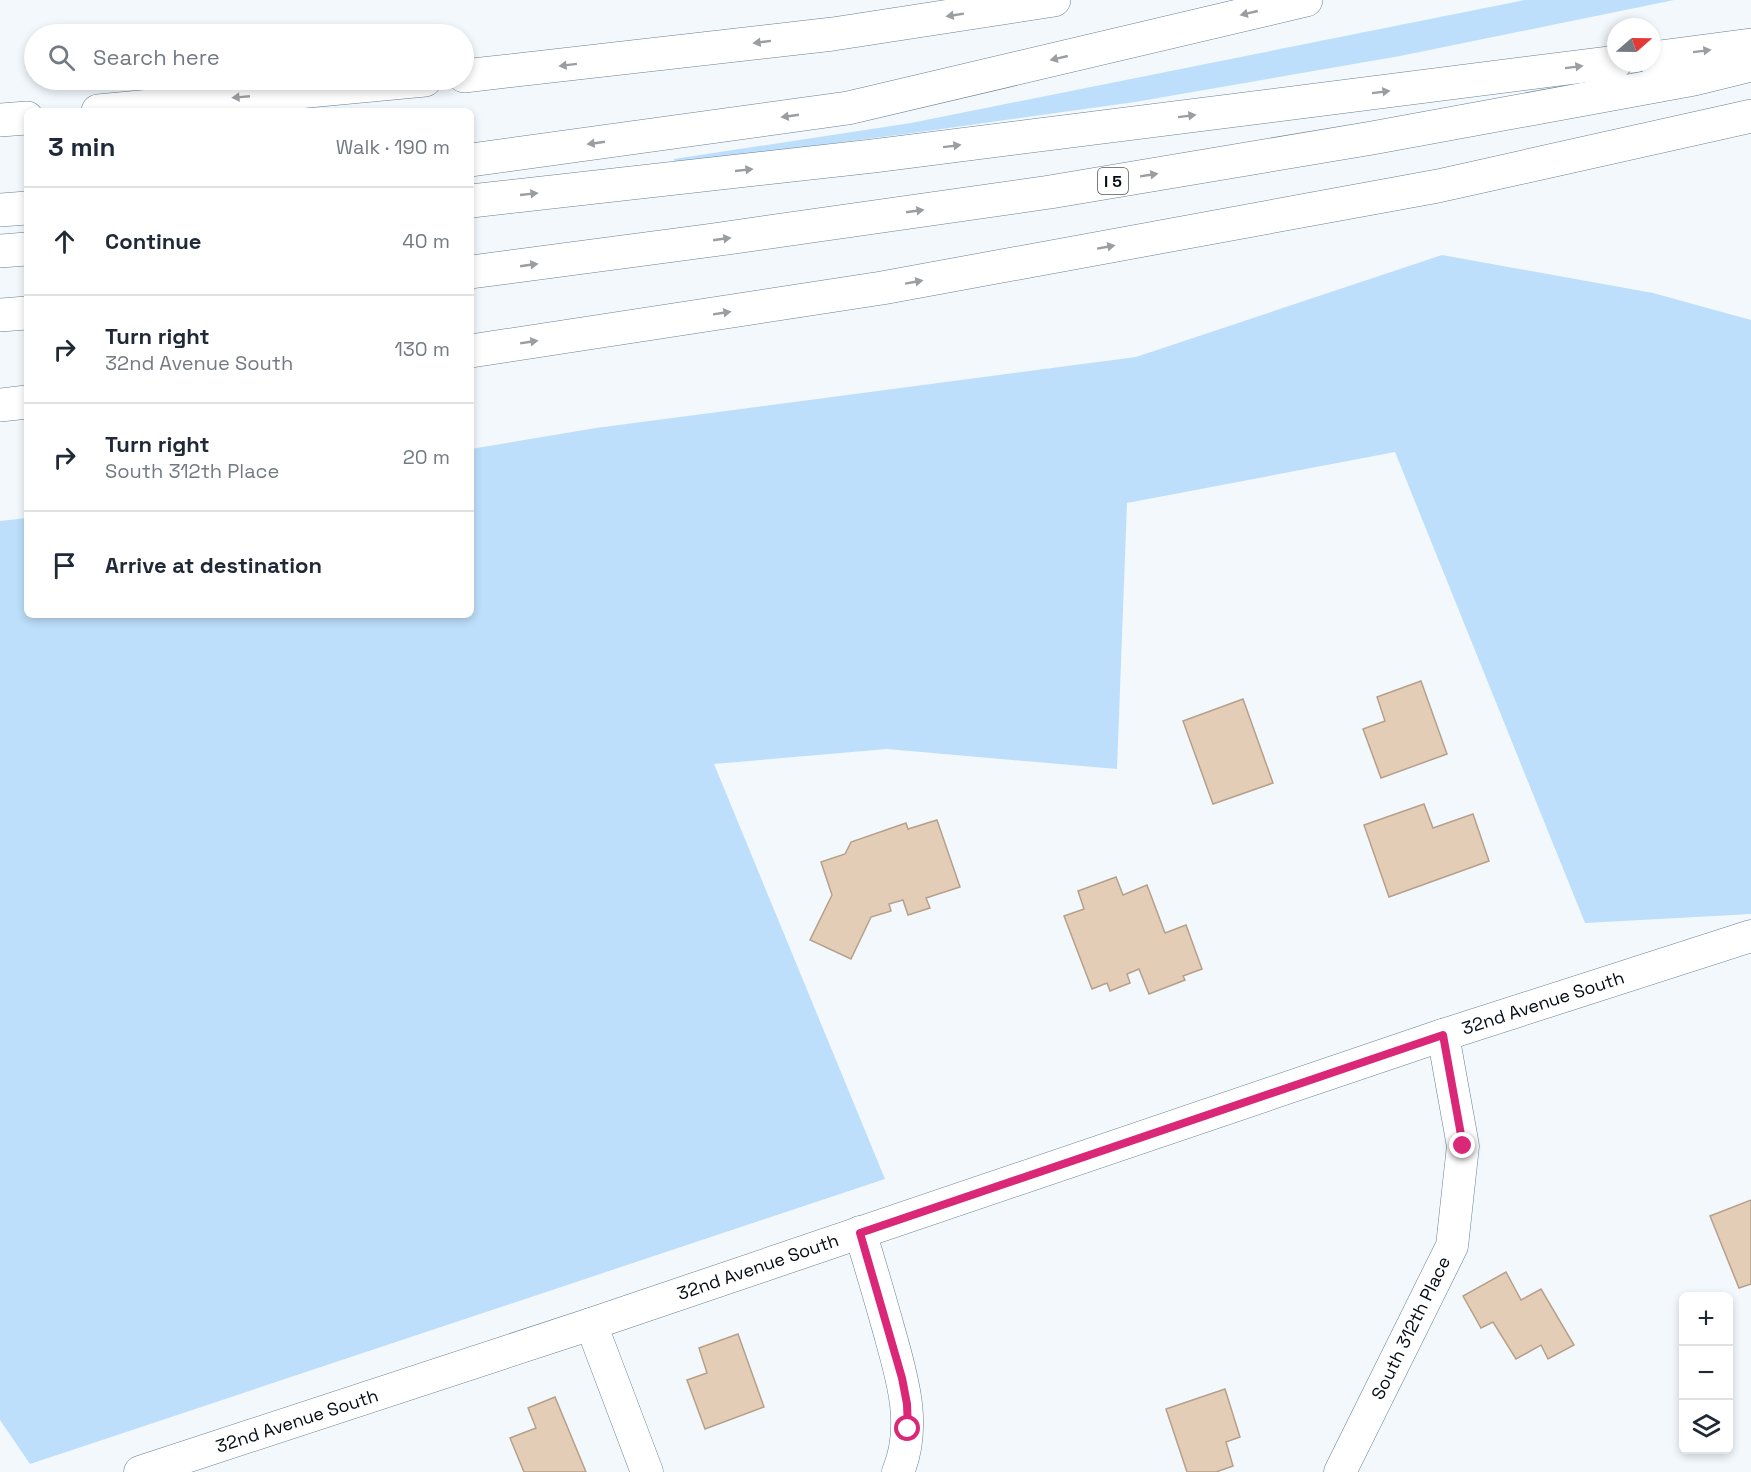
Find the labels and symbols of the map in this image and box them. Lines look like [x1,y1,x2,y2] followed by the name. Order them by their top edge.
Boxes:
[1240,9,1258,19] one-way arrow
[945,11,964,20] one-way arrow
[1607,18,1661,72] north arrow
[752,37,771,47] one-way arrow
[1692,47,1711,56] one-way arrow
[1050,54,1069,64] one-way arrow
[559,60,578,70] one-way arrow
[1565,63,1584,72] one-way arrow
[1371,87,1390,96] one-way arrow
[232,92,251,102] one-way arrow
[780,112,799,121] one-way arrow
[1178,112,1197,121] one-way arrow
[587,138,606,147] one-way arrow
[943,141,962,151] one-way arrow
[734,165,753,175] one-way arrow
[1098,168,1128,194] road number: I 5
[1140,170,1159,179] one-way arrow
[520,189,539,199] one-way arrow
[906,207,925,216] one-way arrow
[713,235,732,244] one-way arrow
[1097,242,1116,251] one-way arrow
[520,260,539,269] one-way arrow
[905,277,924,286] one-way arrow
[712,308,731,317] one-way arrow
[519,337,538,346] one-way arrow
[1459,965,1627,1040] street label: 32nd Avenue South
[1449,1132,1475,1158] route end
[674,1228,842,1305] street label: 32nd Avenue South
[1366,1252,1455,1403] street label: South 312th Place
[213,1383,381,1458] street label: 32nd Avenue South
[894,1415,920,1441] route start

